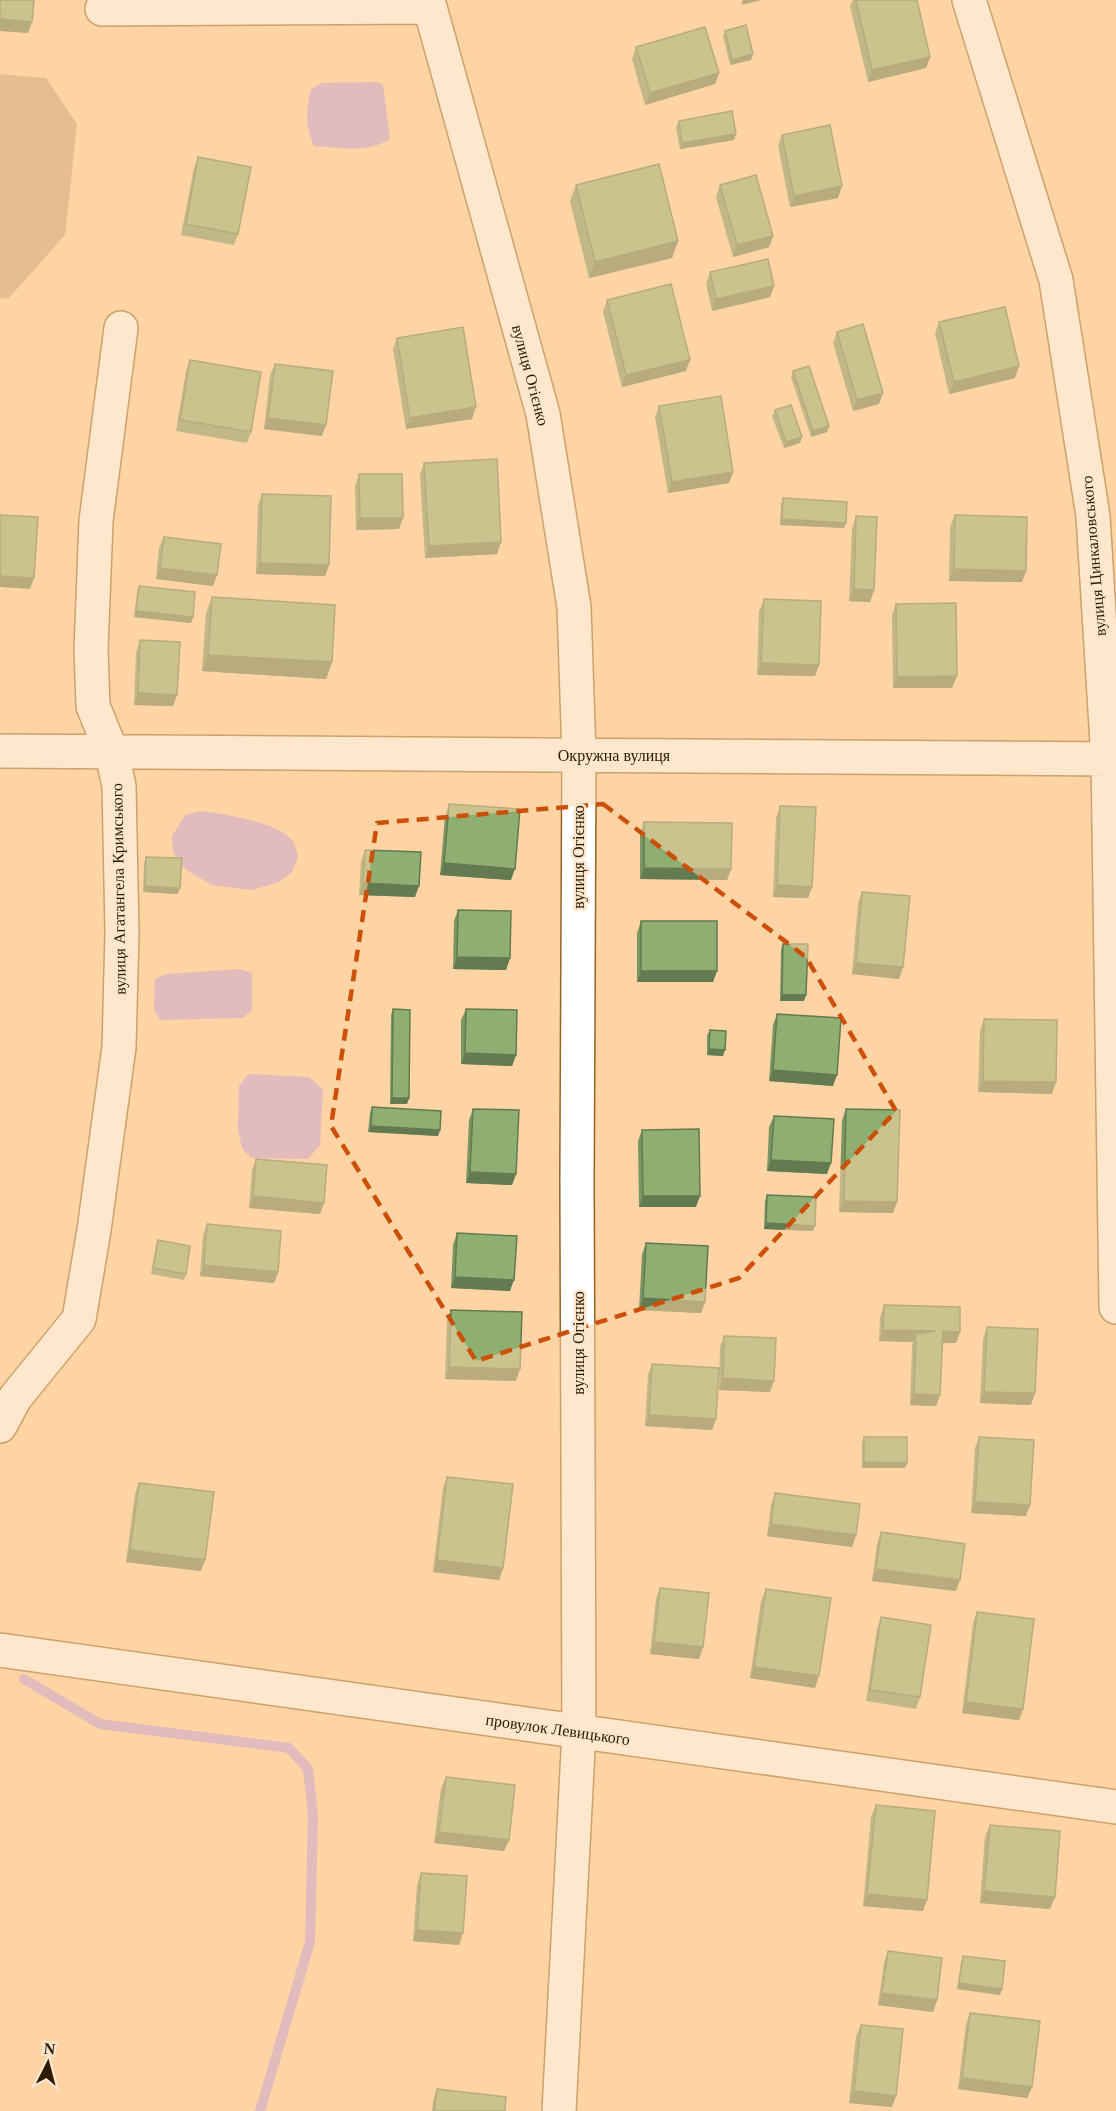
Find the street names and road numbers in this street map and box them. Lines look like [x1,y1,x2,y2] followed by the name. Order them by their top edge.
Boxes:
[508,323,552,428] street label: вулиця Огієнко
[1078,475,1110,637] street label: вулиця Цинкаловського
[558,747,671,765] street label: Окружна вулиця
[108,783,130,995] street label: вулиця Агатангела Кримського
[570,805,588,909] street label: вулиця Огієнко
[570,1291,588,1395] street label: вулиця Огієнко
[485,1711,631,1749] street label: провулок Левицького

